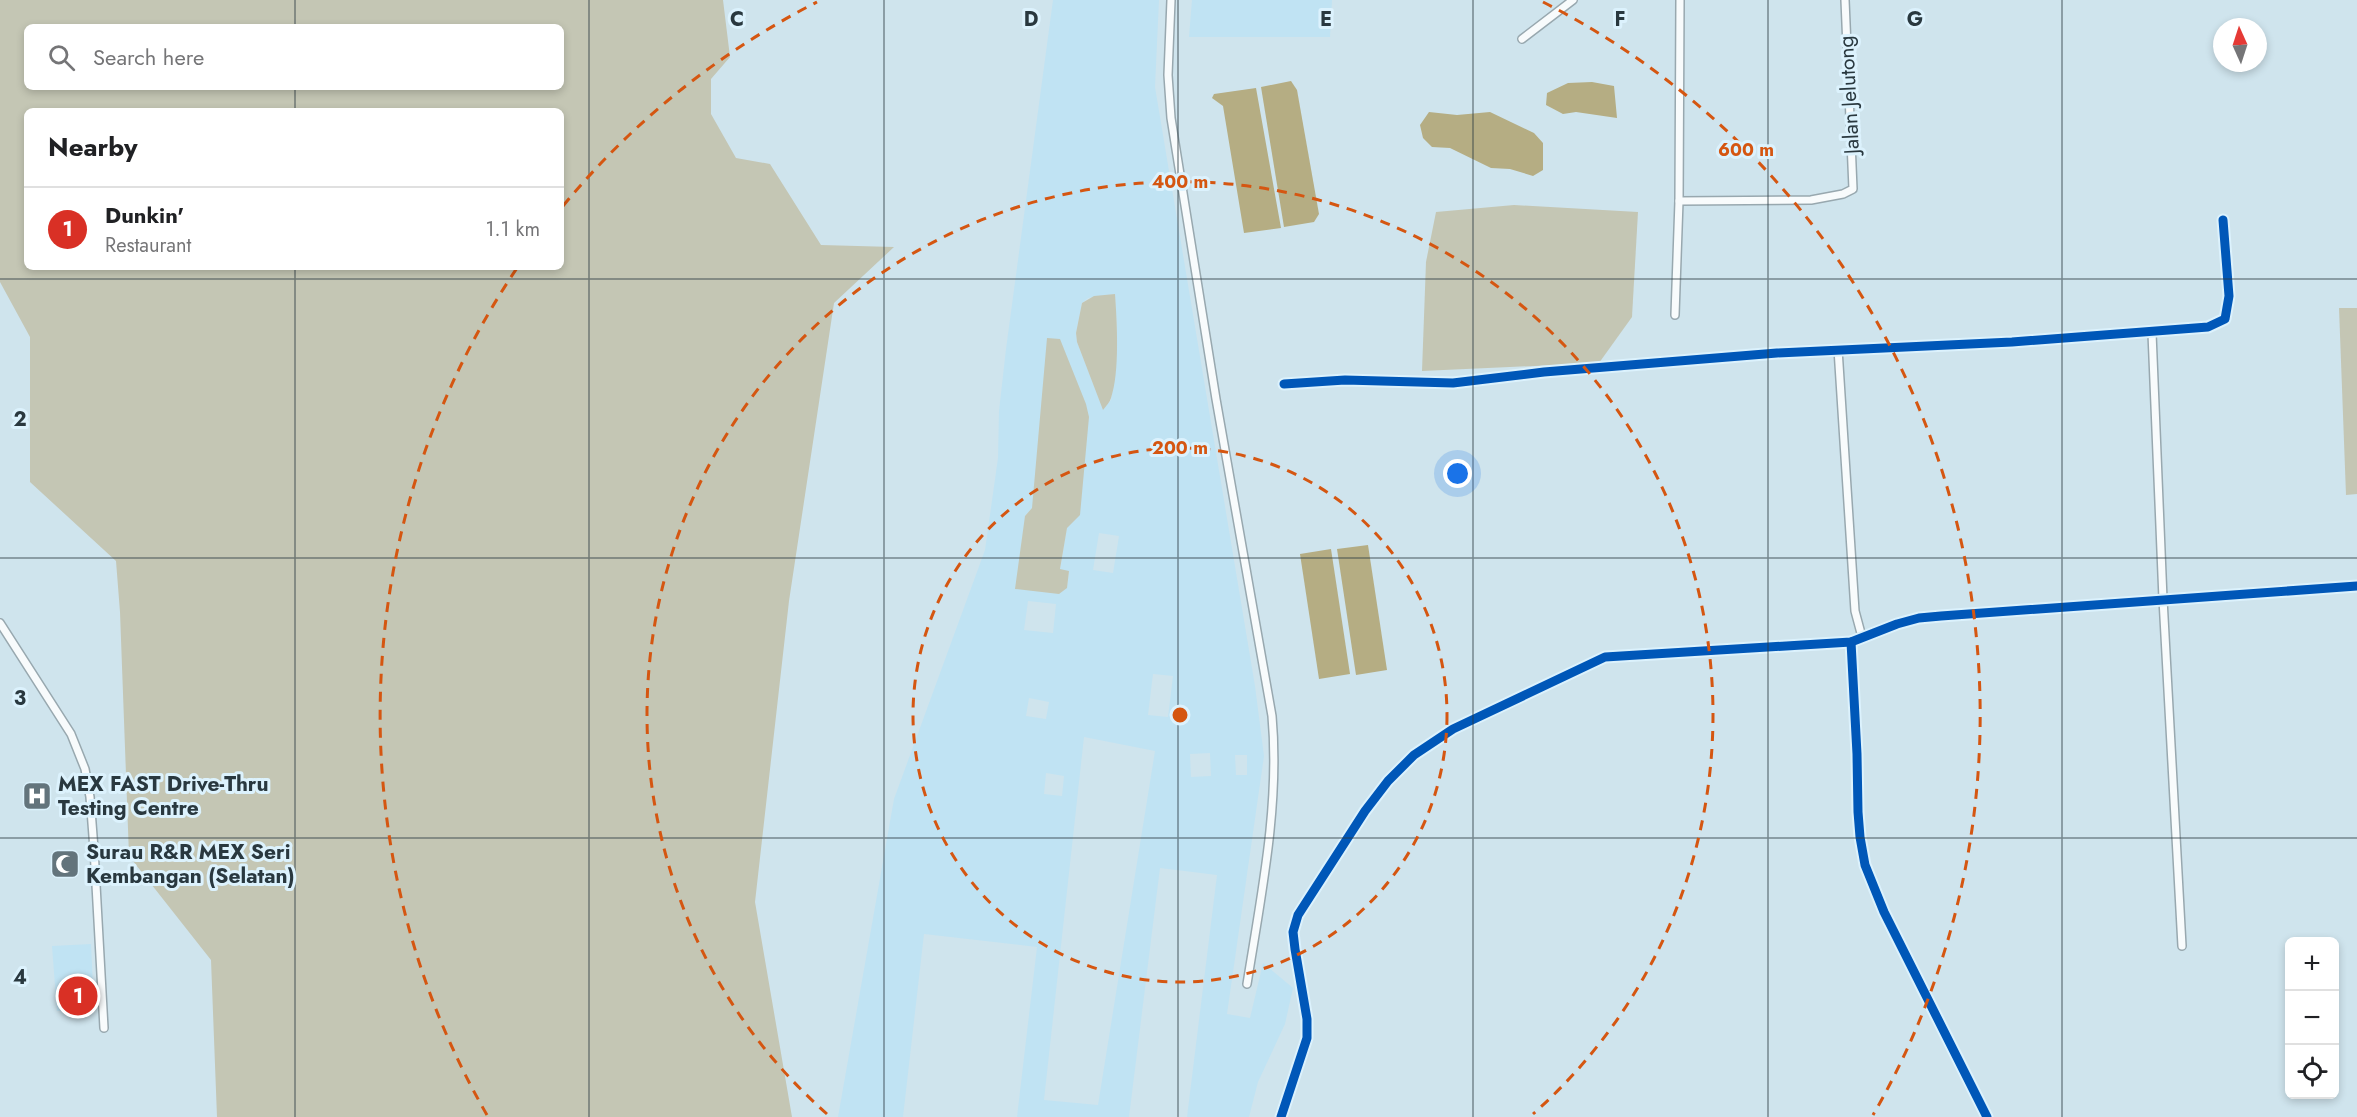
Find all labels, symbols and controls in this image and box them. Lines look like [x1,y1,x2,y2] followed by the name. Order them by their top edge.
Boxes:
[730,5,744,34] text: C
[1024,5,1038,34] text: D
[1320,5,1332,34] text: E
[1614,5,1626,34] text: F
[1907,5,1923,34] text: G
[2213,18,2267,72] north arrow
[24,24,564,90] search box
[1831,35,1867,158] street label: Jalan Jelutong
[45,41,78,74] icon: search
[93,41,204,73] text: Search here
[48,128,137,166] text: Nearby
[1718,137,1774,163] text: 600 m
[1152,169,1208,195] text: 400 m
[105,199,184,231] text: Dunkin'
[62,215,73,244] text: 1
[486,215,540,244] text: 1.1 km
[105,231,191,260] text: Restaurant
[13,405,27,434] text: 2
[1152,435,1208,461] text: 200 m
[1443,459,1472,488] your location
[14,684,26,713] text: 3
[1170,705,1190,725] centre of rings
[58,769,269,823] place label: MEX FAST Drive-Thru Testing Centre
[21,780,53,812] hospital icon: MEX FAST Drive-Thru Testing Centre
[86,837,295,891] place label: Surau R&R MEX Seri Kembangan (Selatan)
[49,848,81,880] mosque icon: Surau R&R MEX Seri Kembangan (Selatan)
[2285,937,2339,1099] map controls
[2285,937,2339,991] button: +
[13,963,27,992] text: 4
[58,974,98,1018] pin: 1
[2285,991,2339,1045] button: −
[2285,1045,2339,1099] button: locate

